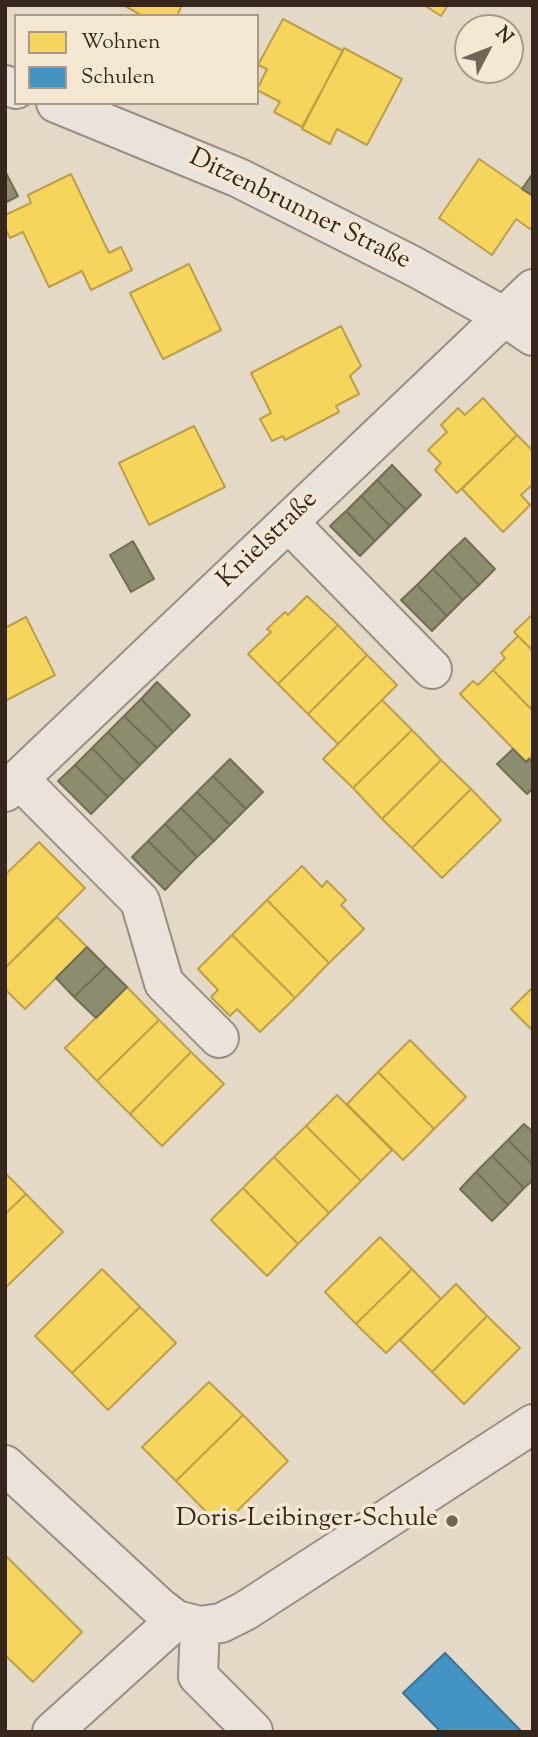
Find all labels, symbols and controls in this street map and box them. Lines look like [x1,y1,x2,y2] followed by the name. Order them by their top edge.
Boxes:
[14,14,259,105] legend
[454,14,524,84] north arrow
[488,21,519,51] text: N
[81,28,160,58] text: Wohnen
[81,63,155,93] text: Schulen
[183,144,415,278] street label: Ditzenbrunner Straße
[212,486,326,596] street label: Knielstraße
[176,1505,438,1537] place label: Doris-Leibinger-Schule
[444,1513,460,1529] marker: Doris-Leibinger-Schule

